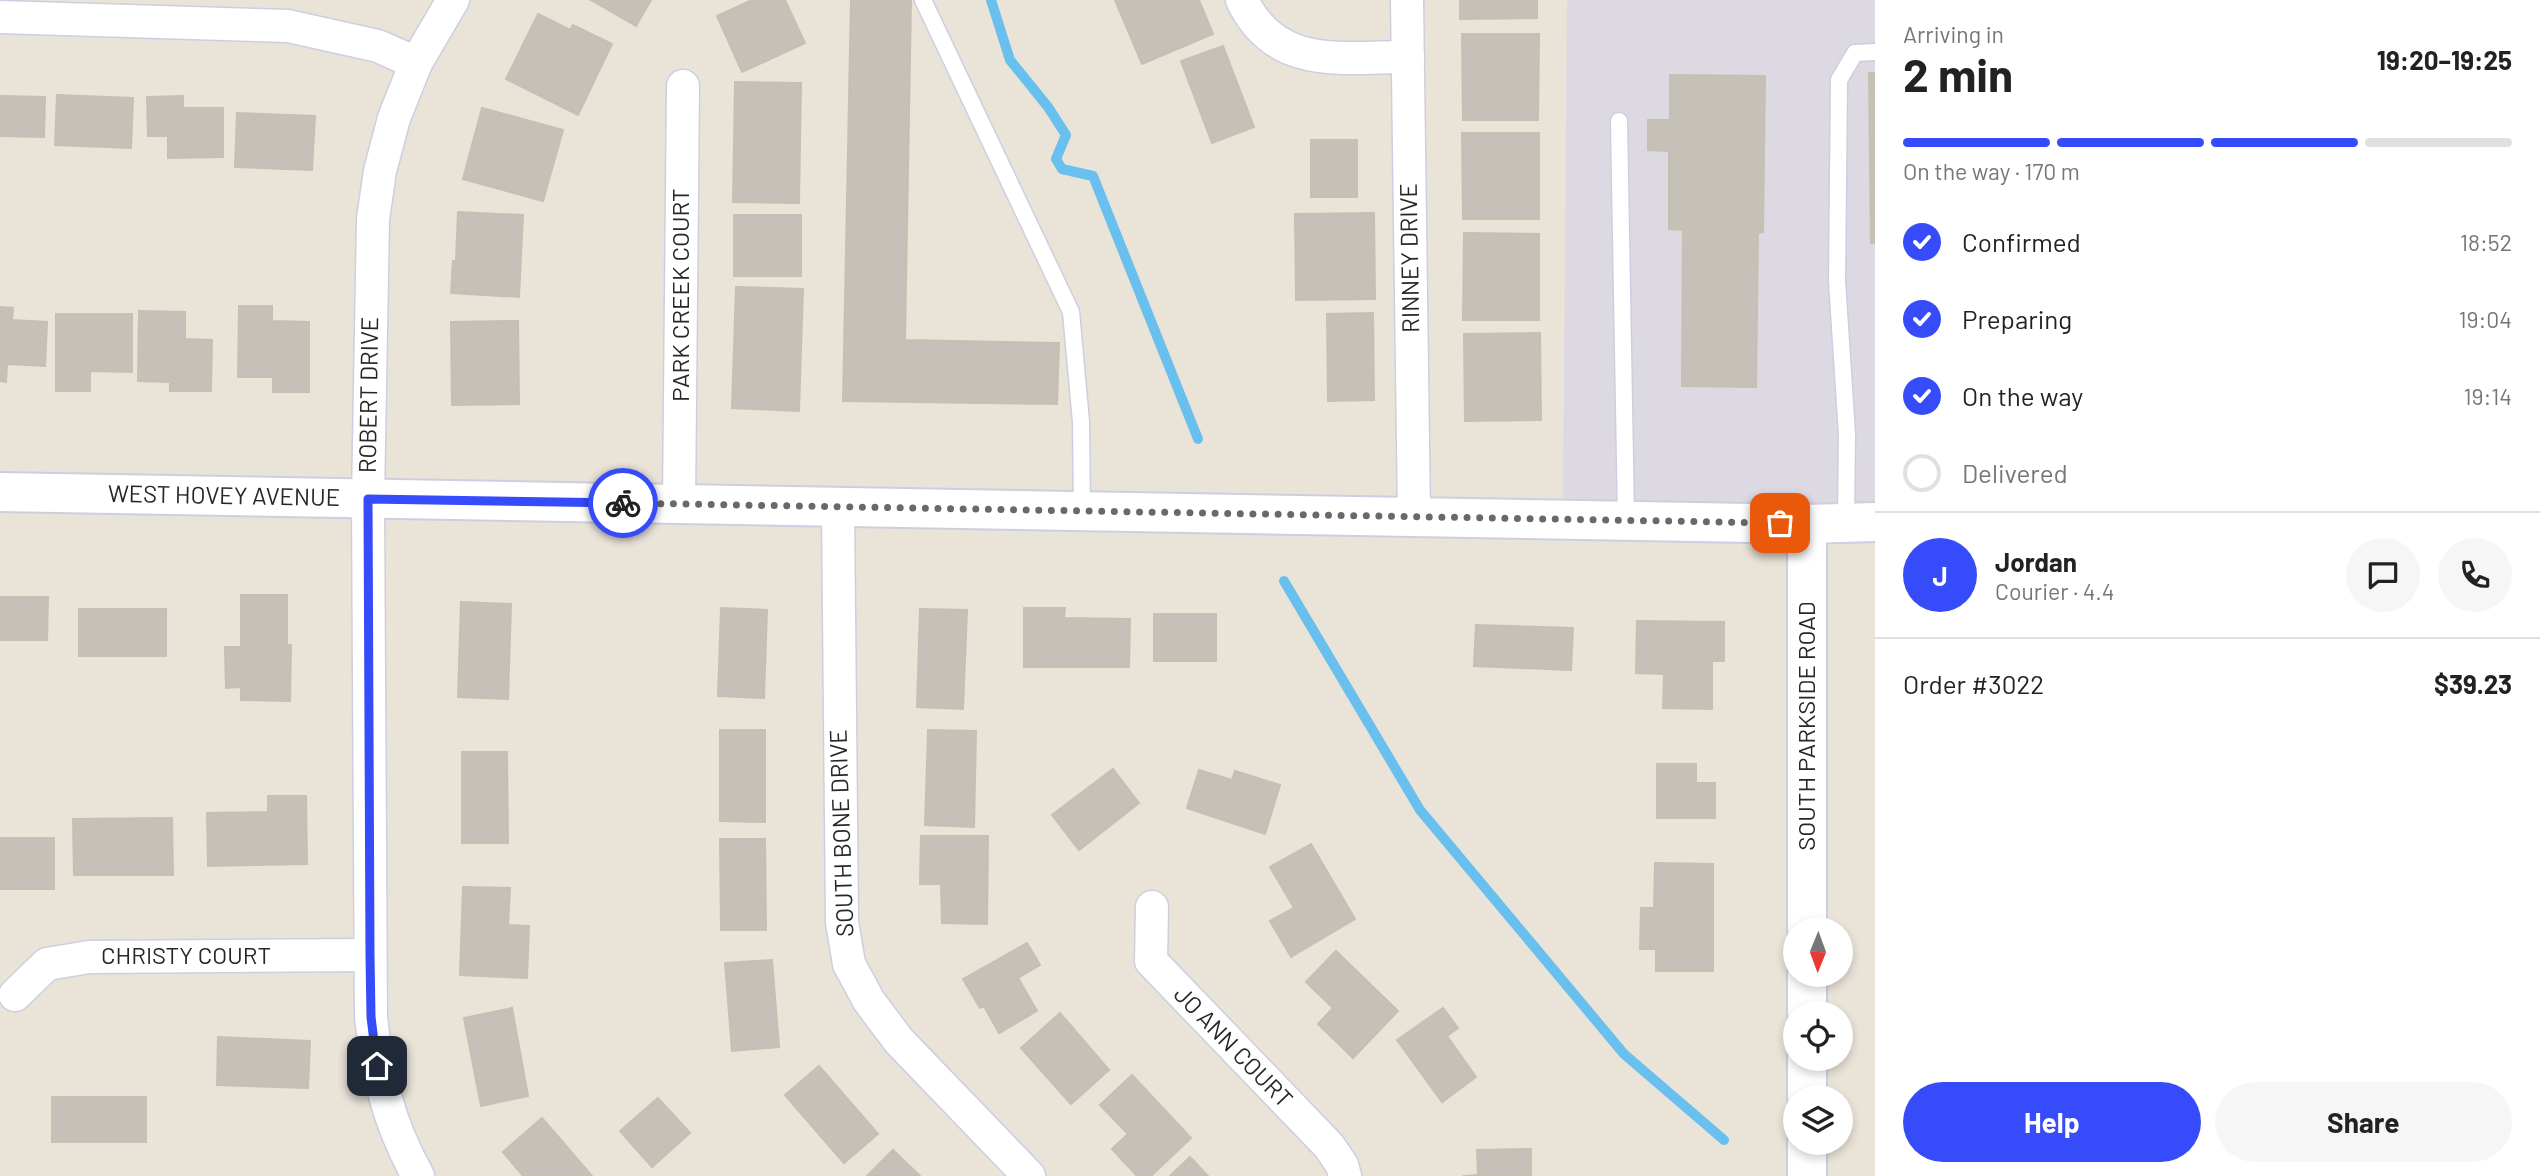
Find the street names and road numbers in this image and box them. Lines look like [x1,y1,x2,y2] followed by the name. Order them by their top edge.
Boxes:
[1393,183,1424,333] street label: RINNEY DRIVE
[665,188,694,402] street label: PARK CREEK COURT
[352,317,383,473] street label: ROBERT DRIVE
[108,478,340,511] street label: WEST HOVEY AVENUE
[1791,601,1820,851] street label: SOUTH PARKSIDE ROAD
[822,729,859,937] street label: SOUTH BONE DRIVE
[101,940,271,969] street label: CHRISTY COURT
[1169,979,1299,1113] street label: JO ANN COURT

